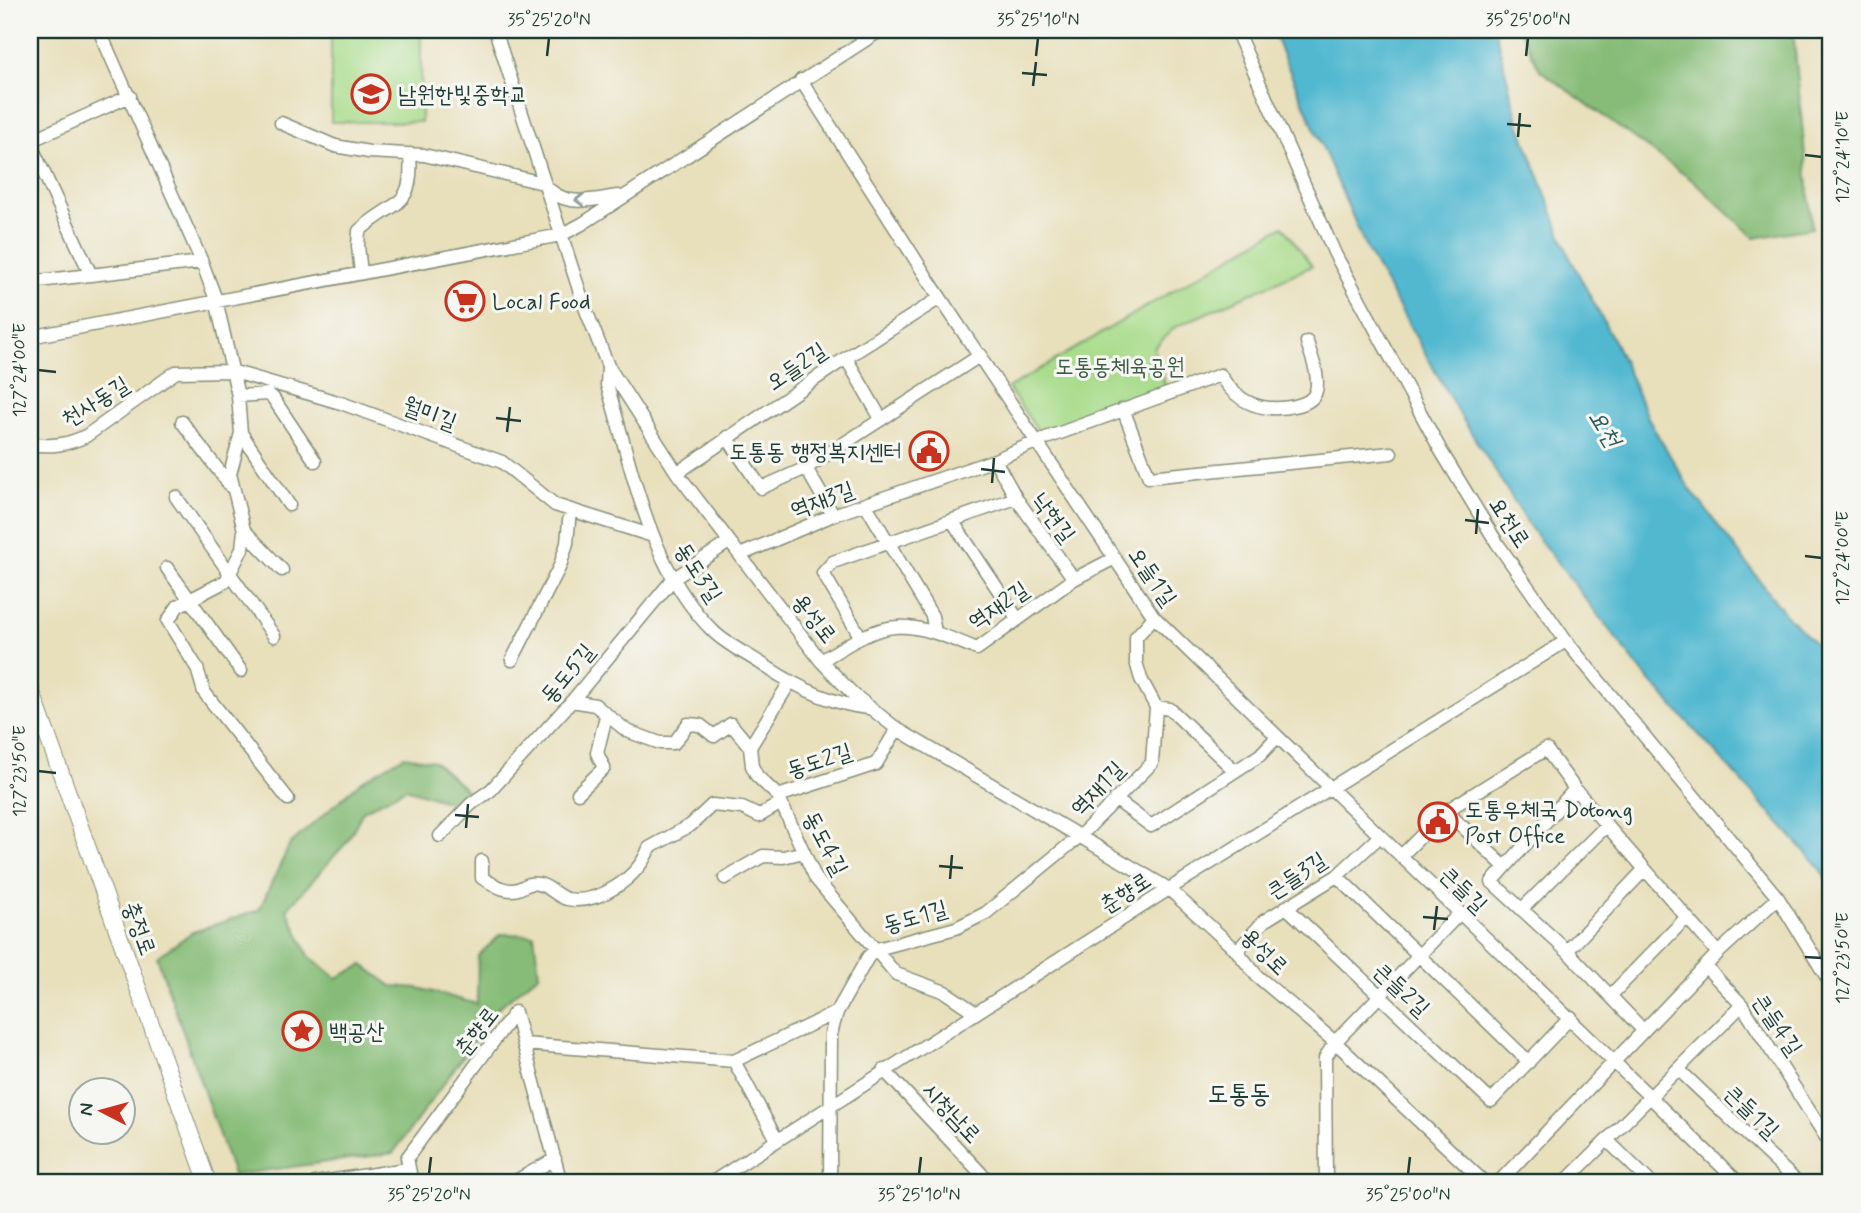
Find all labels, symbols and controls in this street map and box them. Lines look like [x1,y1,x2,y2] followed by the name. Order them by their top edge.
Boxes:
[507,8,591,32] text: 35°25'20"N
[997,8,1079,32] text: 35°25'10"N
[1486,8,1570,32] text: 35°25'00"N
[350,73,392,115] school or university icon: 남원한빛중학교
[398,81,528,111] place label: 남원한빛중학교
[1831,111,1855,203] text: 127°24'10"E
[574,193,585,208] one-way arrow
[444,280,486,322] supermarket icon: Local Food
[492,288,591,318] place label: Local Food
[8,323,32,417] text: 127°24'00"E
[761,337,833,399] street label: 오들2길
[1055,353,1185,383] park label: 도통동체육공원
[57,370,135,435] street label: 천사동길
[398,391,461,438] street label: 월미길
[1580,404,1629,456] water label: 요천
[908,430,950,472] public building icon: 도통동 행정복지센터
[729,438,902,468] place label: 도통동 행정복지센터
[787,476,859,526] street label: 역재3길
[1024,487,1081,549] street label: 낙현길
[1481,492,1536,555] street label: 요천로
[1831,511,1855,605] text: 127°24'00"E
[667,537,728,609] street label: 동도3길
[1120,542,1183,613] street label: 오들1길
[963,576,1035,638] street label: 역재2길
[785,588,842,650] street label: 용성로
[535,638,602,710] street label: 동도5길
[8,725,32,817] text: 127°23'50"E
[783,737,856,786] street label: 동도2길
[1065,755,1132,823] street label: 역재1길
[1465,796,1633,852] place label: 도통우체국 Dotong Post Office
[1417,801,1459,843] public building icon: 도통우체국 Dotong Post Office
[795,806,854,881] street label: 동도4길
[1261,846,1333,907] street label: 큰들3길
[1432,860,1493,921] street label: 큰들길
[1095,866,1158,921] street label: 춘향로
[880,894,951,941] street label: 동도1길
[115,897,162,960] street label: 충정로
[1831,912,1855,1004] text: 127°23'50"E
[1233,922,1294,983] street label: 용성로
[1366,957,1435,1024] street label: 큰들2길
[1745,988,1808,1062] street label: 큰들4길
[449,1001,506,1063] street label: 춘향로
[281,1010,323,1052] place icon: 백공산
[329,1018,385,1048] place label: 백공산
[66,1076,136,1146] north arrow
[914,1076,987,1151] street label: 시청남로
[1208,1078,1270,1112] district label: 도통동
[1717,1079,1785,1146] street label: 큰들1길
[73,1102,100,1117] text: N
[387,1183,471,1207] text: 35°25'20"N
[878,1183,960,1207] text: 35°25'10"N
[1366,1183,1450,1207] text: 35°25'00"N

